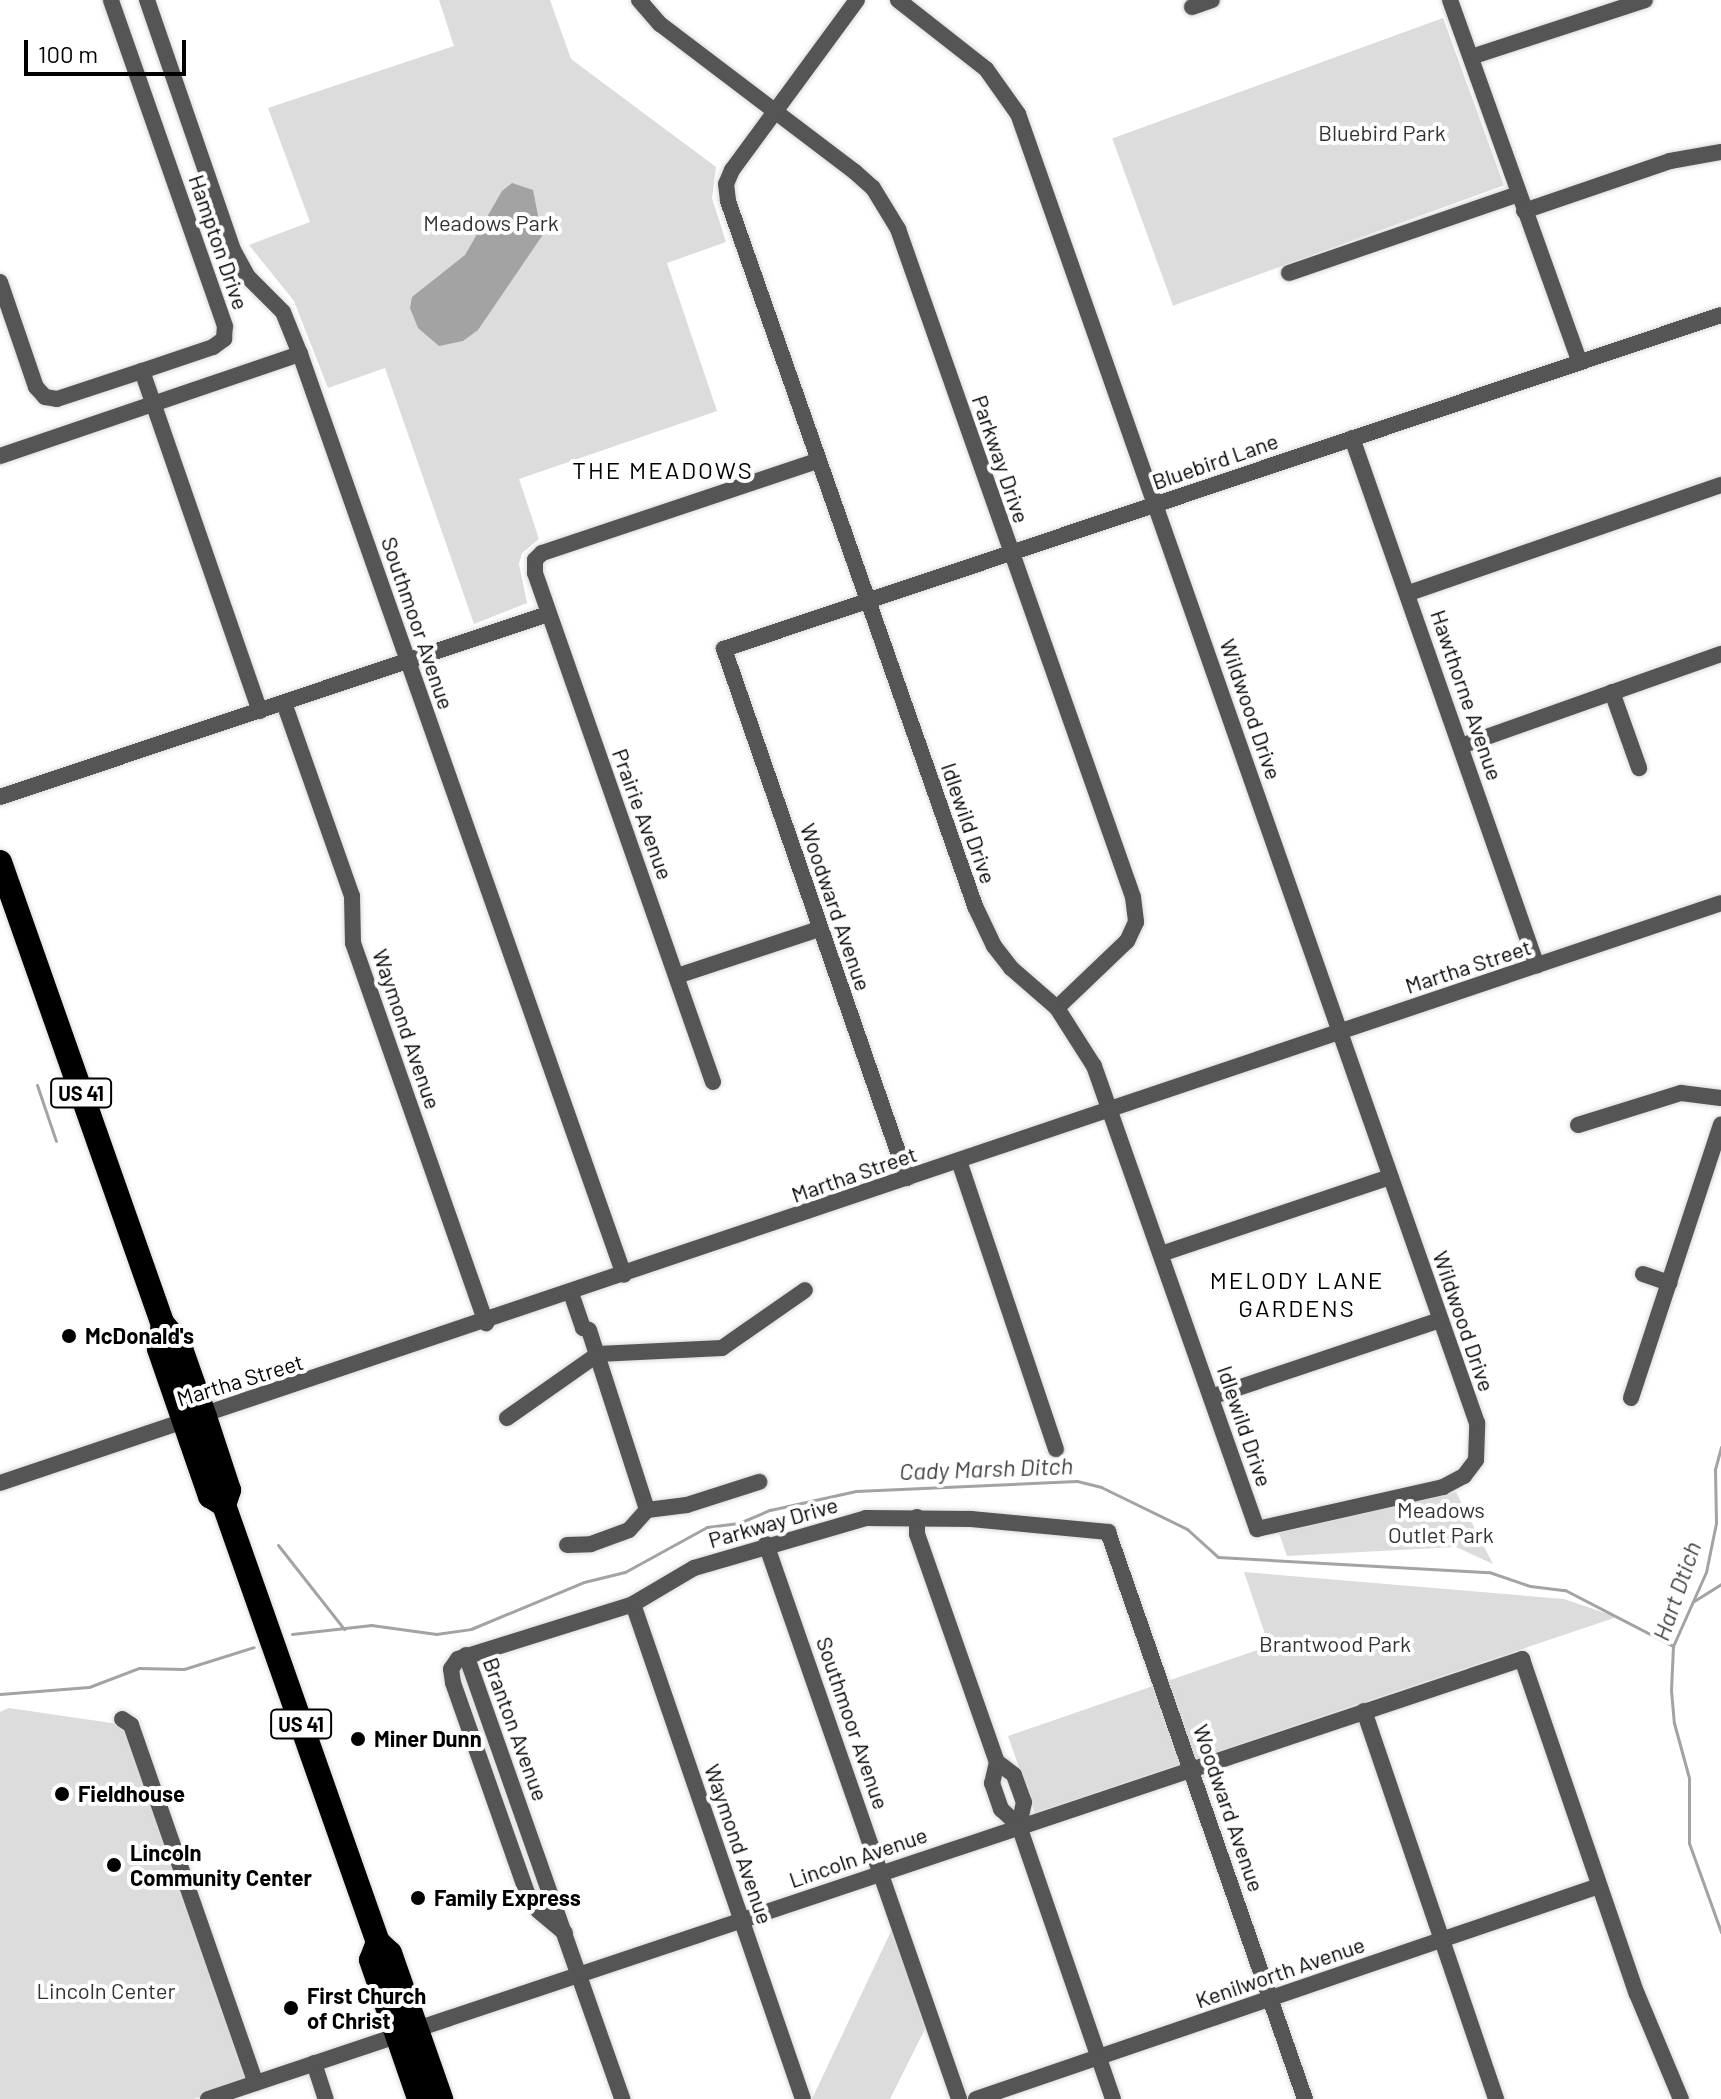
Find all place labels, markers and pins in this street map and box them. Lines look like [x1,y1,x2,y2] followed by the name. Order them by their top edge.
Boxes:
[85,1323,194,1349] place label: McDonald's
[60,1327,78,1345] marker: McDonald's
[374,1726,482,1752] place label: Miner Dunn
[349,1730,367,1748] marker: Miner Dunn
[78,1781,185,1807] place label: Fieldhouse
[53,1785,71,1803] marker: Fieldhouse
[130,1839,312,1890] place label: Lincoln Community Center
[105,1856,123,1874] marker: Lincoln Community Center
[434,1885,581,1911] place label: Family Express
[409,1889,427,1907] marker: Family Express
[307,1982,426,2034] place label: First Church of Christ
[282,1999,300,2017] marker: First Church of Christ

